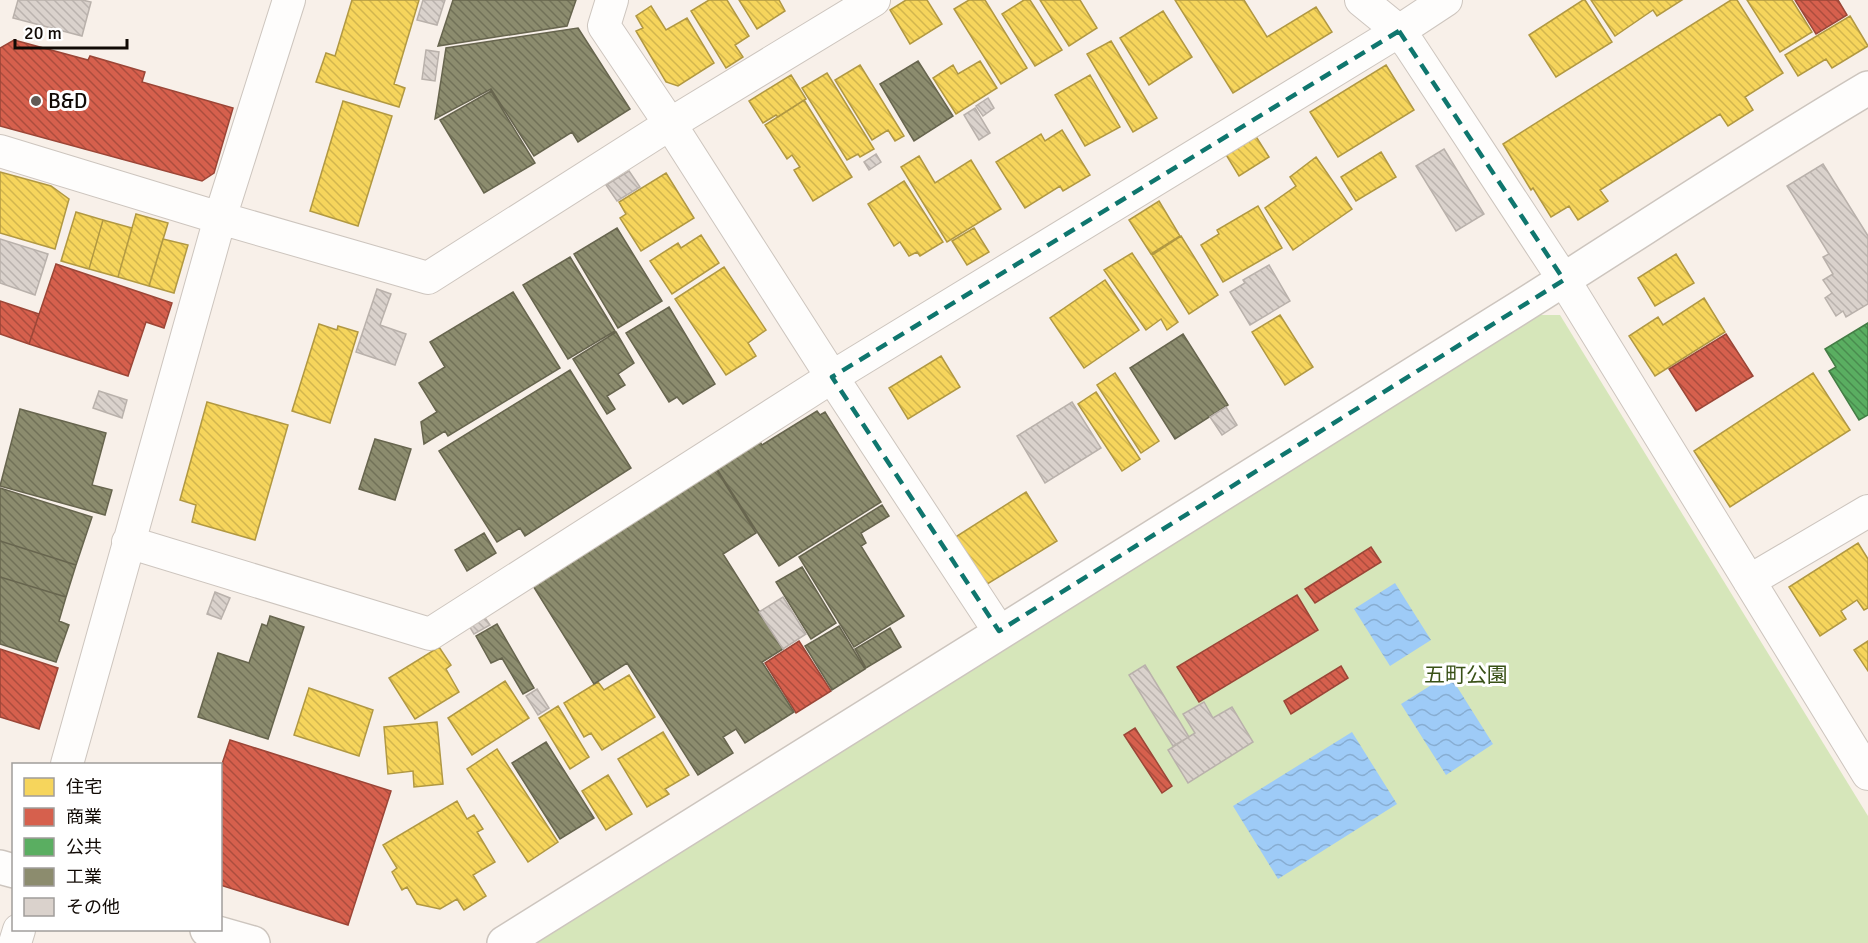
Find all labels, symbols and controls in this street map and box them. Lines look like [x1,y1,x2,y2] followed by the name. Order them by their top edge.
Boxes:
[15,12,128,50] scale bar
[24,22,62,44] text: 20 m
[48,88,87,114] place label: B&D
[29,94,43,108] marker: B&D
[1424,662,1508,688] park label: 五町公園
[12,763,222,931] legend
[66,776,102,798] text: 住宅
[66,806,102,828] text: 商業
[66,836,102,858] text: 公共
[66,866,102,888] text: 工業
[66,896,120,918] text: その他

